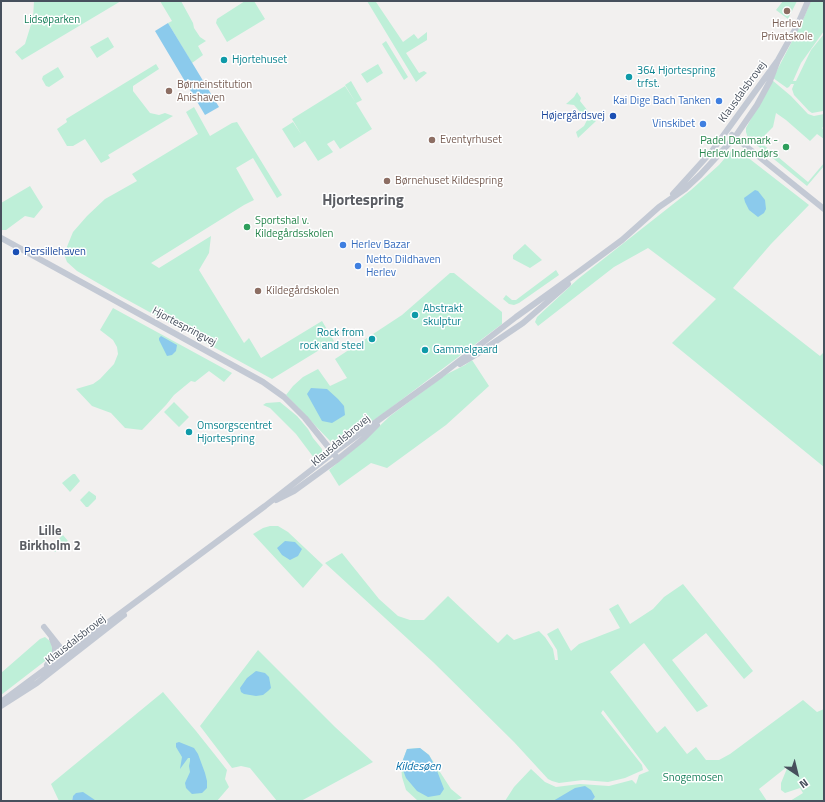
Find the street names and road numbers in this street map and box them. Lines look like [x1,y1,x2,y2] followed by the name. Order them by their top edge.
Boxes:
[716,59,770,125] street label: Klausdalsbrovej
[150,305,218,349] street label: Hjortespringvej
[309,413,373,469] street label: Klausdalsbrovej
[43,612,109,668] street label: Klausdalsbrovej

